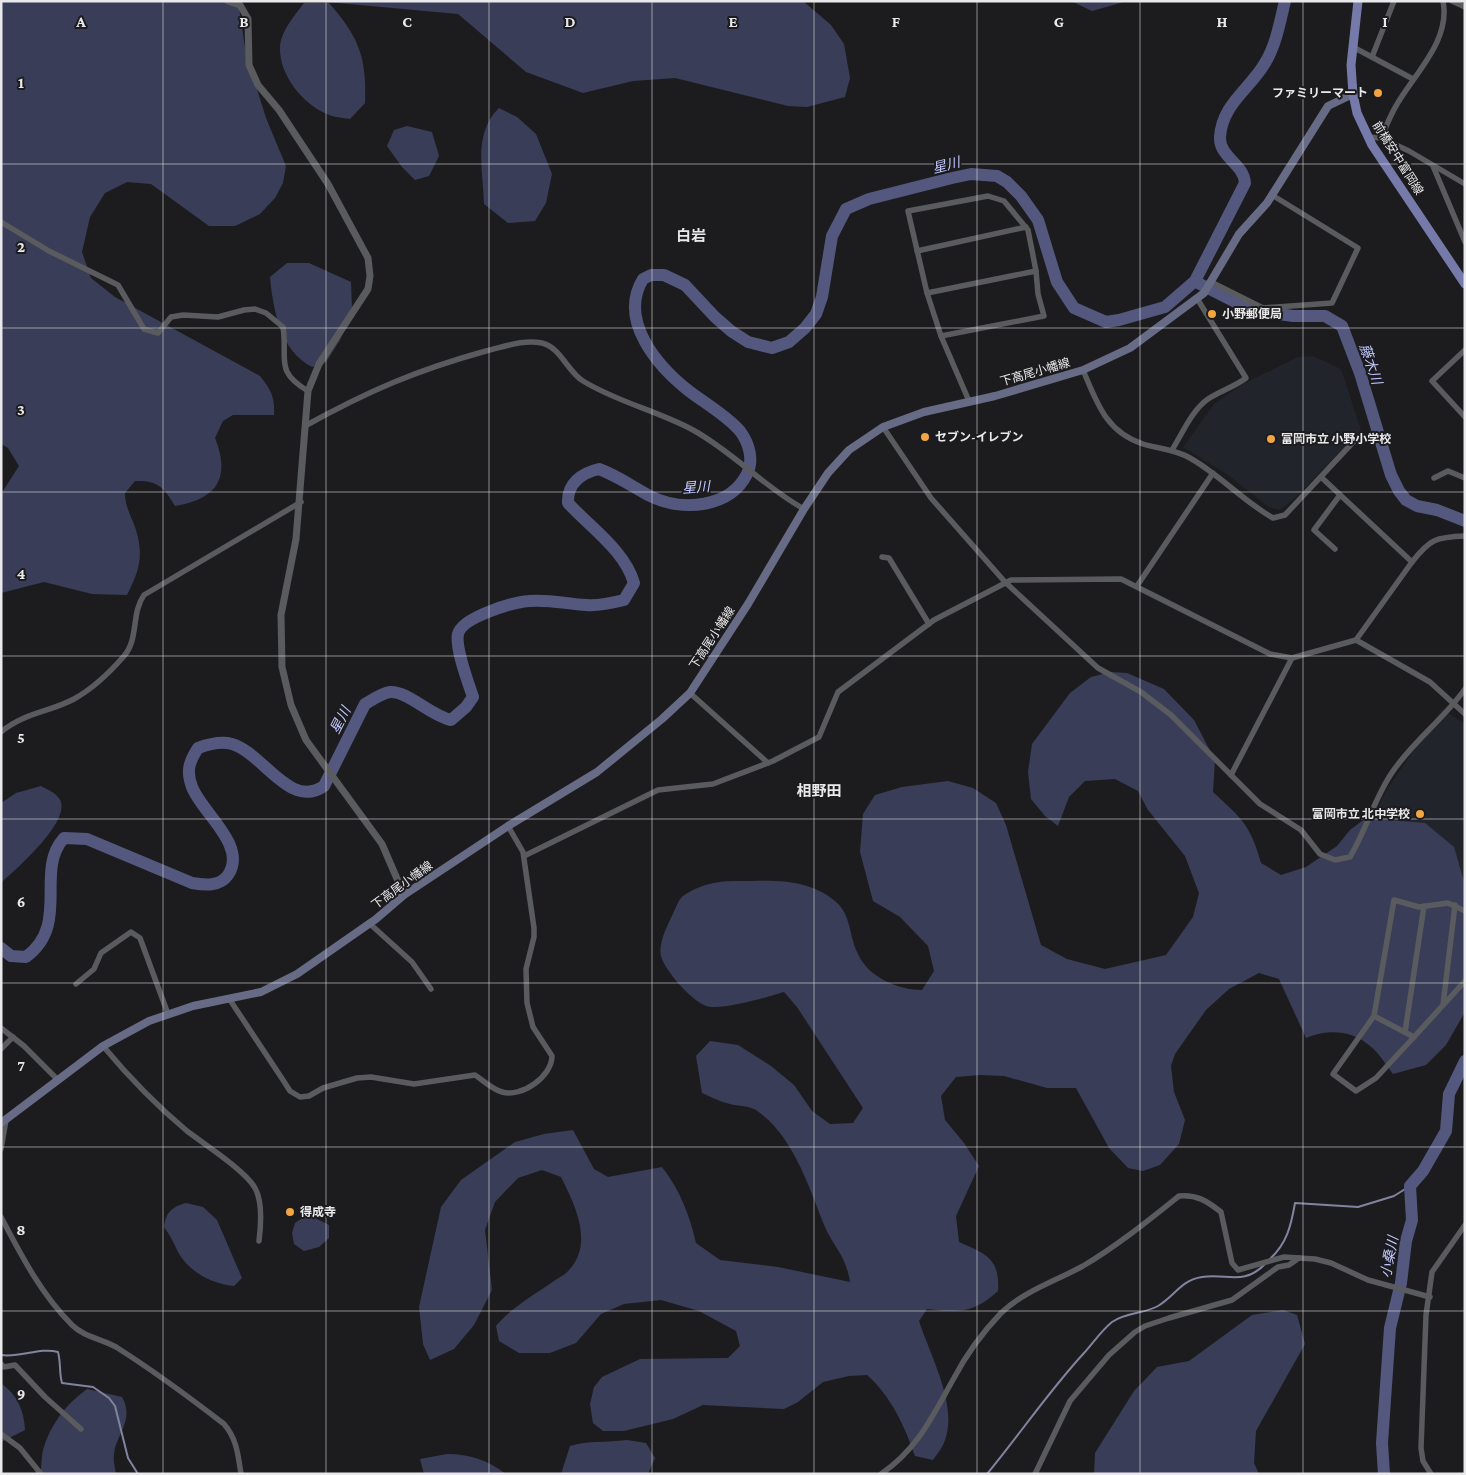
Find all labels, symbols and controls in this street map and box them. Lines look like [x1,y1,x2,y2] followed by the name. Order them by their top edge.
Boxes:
[75,13,86,30] text: A
[239,13,249,30] text: B
[402,13,412,30] text: C
[564,13,576,30] text: D
[728,13,738,30] text: E
[892,13,901,30] text: F
[1054,13,1064,30] text: G
[1217,13,1228,30] text: H
[1382,13,1388,30] text: I
[18,74,24,91] text: 1
[1272,86,1368,100] place label: ファミリーマート
[1372,87,1384,99] marker: ファミリーマート
[1370,119,1426,197] street label: 前橋安中富岡線
[930,153,963,176] water label: 星川
[676,227,706,244] district label: 白岩
[17,238,25,255] text: 2
[1222,307,1282,321] place label: 小野郵便局
[1206,308,1218,320] marker: 小野郵便局
[1357,342,1386,388] water label: 藤木川
[998,355,1072,389] street label: 下高尾小幡線
[17,401,25,418] text: 3
[935,430,1024,444] place label: セブン-イレブン
[919,431,931,443] marker: セブン-イレブン
[1281,432,1391,446] place label: 富岡市立 小野小学校
[1265,433,1277,445] marker: 富岡市立 小野小学校
[681,478,713,496] water label: 星川
[17,565,26,582] text: 4
[687,604,737,672] street label: 下高尾小幡線
[327,702,354,736] water label: 星川
[17,729,25,746] text: 5
[796,783,842,799] district label: 相野田
[1312,807,1410,821] place label: 富岡市立 北中学校
[1414,808,1426,820] marker: 富岡市立 北中学校
[369,858,435,912] street label: 下高尾小幡線
[17,893,25,910] text: 6
[17,1057,25,1074] text: 7
[300,1205,336,1219] place label: 得成寺
[284,1206,296,1218] marker: 得成寺
[16,1221,26,1238] text: 8
[1377,1233,1401,1279] water label: 小桑川
[17,1385,25,1402] text: 9

